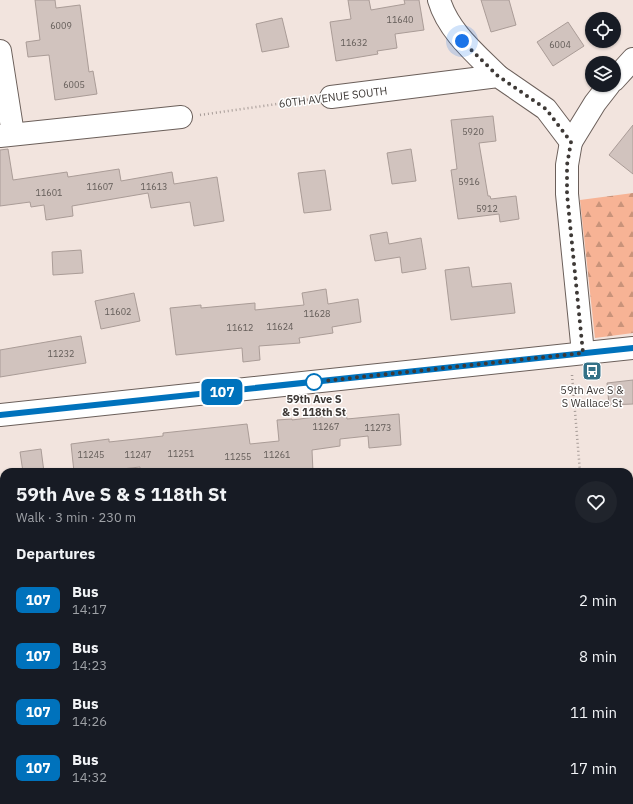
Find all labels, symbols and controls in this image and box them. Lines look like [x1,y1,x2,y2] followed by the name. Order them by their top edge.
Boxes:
[585,12,621,92] map controls
[585,12,621,48] button: locate
[386,14,414,25] house number: 11640
[50,20,72,31] house number: 6009
[452,31,472,51] your location
[340,37,368,48] house number: 11632
[549,39,571,50] house number: 6004
[585,56,621,92] button: layers
[63,79,85,90] house number: 6005
[278,83,388,111] street label: 60TH AVENUE SOUTH
[462,126,484,137] house number: 5920
[458,176,480,187] house number: 5916
[86,181,114,192] house number: 11607
[140,181,168,192] house number: 11613
[35,187,63,198] house number: 11601
[476,203,498,214] house number: 5912
[104,306,132,317] house number: 11602
[303,308,331,319] house number: 11628
[266,321,294,332] house number: 11624
[226,322,254,333] house number: 11612
[47,348,75,359] house number: 11232
[581,360,603,382] bus stop icon: 59th Ave S & S Wallace St
[305,373,323,391] marker: 59th Ave S & S 118th St
[199,379,245,405] line badge: 107
[209,383,235,401] text: 107
[560,383,624,410] place label: 59th Ave S & S Wallace St
[282,392,346,419] place label: 59th Ave S & S 118th St
[312,421,340,432] house number: 11267
[364,422,392,433] house number: 11273
[167,448,195,459] house number: 11251
[77,449,105,460] house number: 11245
[124,449,152,460] house number: 11247
[263,449,291,460] house number: 11261
[224,451,252,462] house number: 11255
[575,481,617,523] button: heart
[16,482,227,506] text: 59th Ave S & S 118th St
[16,509,136,526] text: Walk · 3 min · 230 m
[16,544,95,563] text: Departures
[72,582,99,601] text: Bus
[25,591,51,609] text: 107
[579,591,617,610] text: 2 min
[72,601,107,618] text: 14:17
[72,638,99,657] text: Bus
[25,647,51,665] text: 107
[579,647,617,666] text: 8 min
[72,657,107,674] text: 14:23
[72,694,99,713] text: Bus
[25,703,51,721] text: 107
[570,703,617,722] text: 11 min
[72,713,107,730] text: 14:26
[72,750,99,769] text: Bus
[25,759,51,777] text: 107
[570,759,617,778] text: 17 min
[72,769,107,786] text: 14:32

